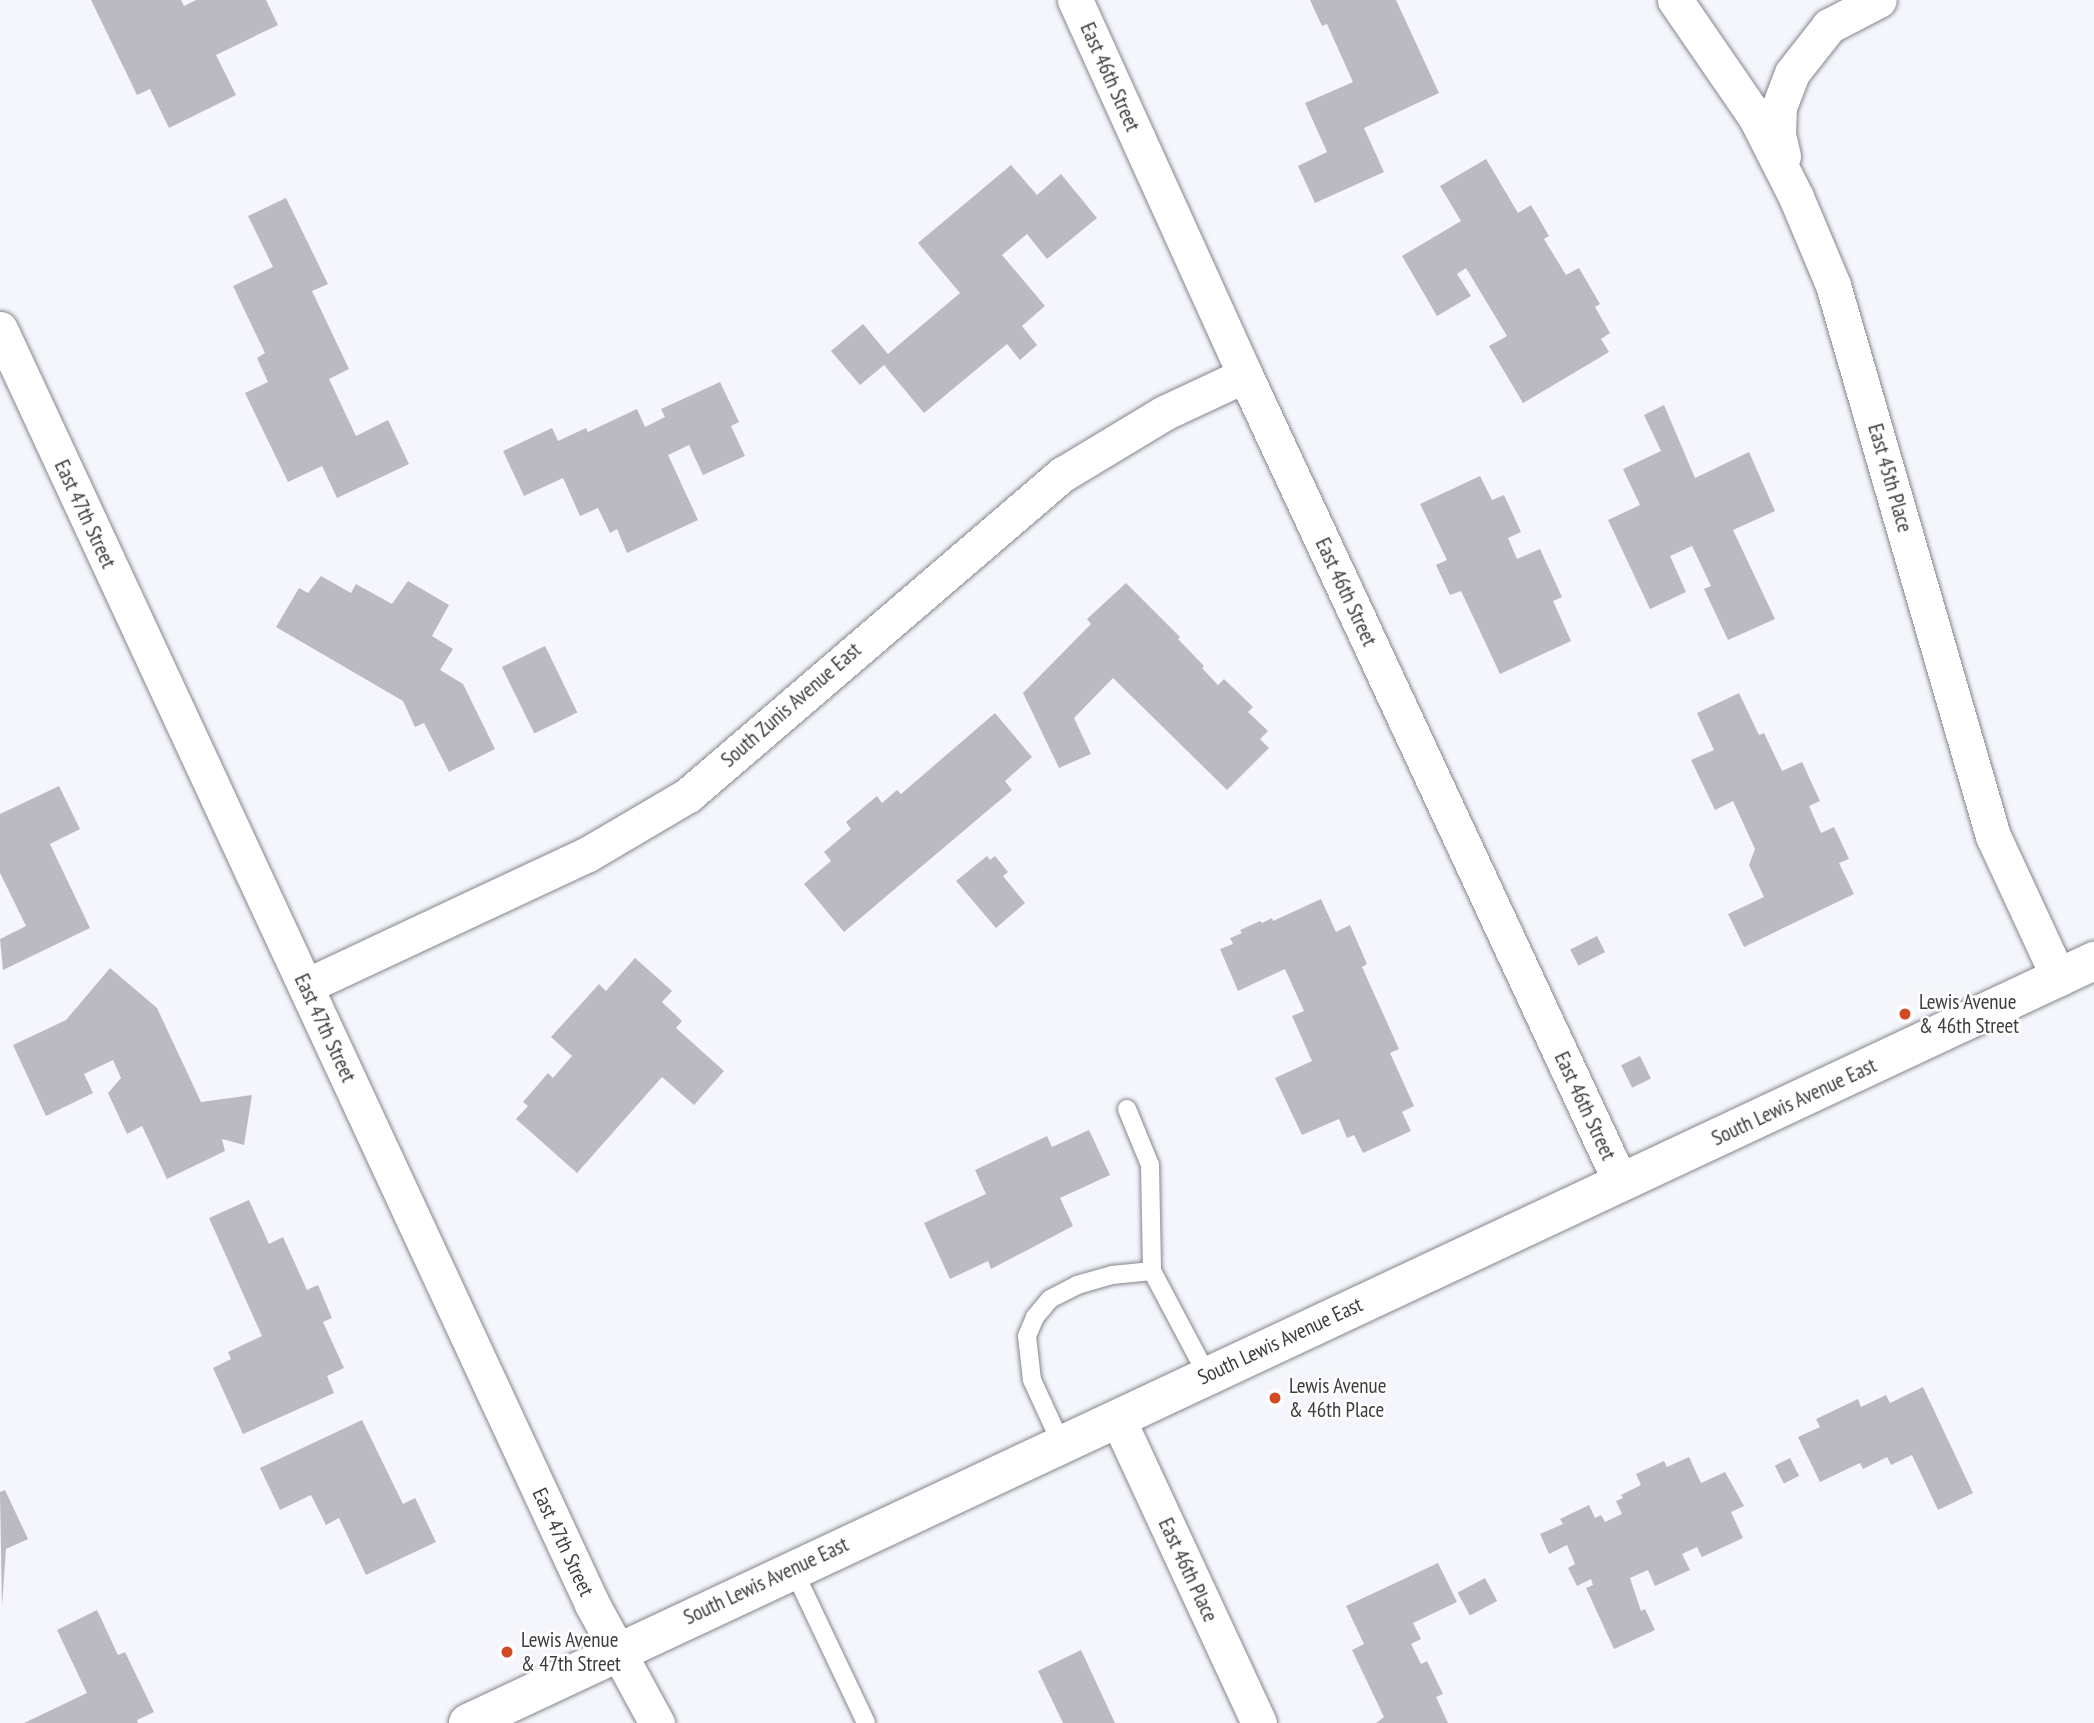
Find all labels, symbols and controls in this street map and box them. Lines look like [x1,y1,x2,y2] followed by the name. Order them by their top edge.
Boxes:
[1075,19,1145,135] street label: East 46th Street
[1862,421,1918,535] street label: East 45th Place
[49,456,121,572] street label: East 47th Street
[1310,534,1382,650] street label: East 46th Street
[716,637,866,773] street label: South Zunis Avenue East
[289,970,361,1086] street label: East 47th Street
[1919,989,2019,1039] place label: Lewis Avenue & 46th Street
[1897,1006,1913,1022] marker: Lewis Avenue & 46th Street
[1549,1048,1621,1164] street label: East 46th Street
[1707,1053,1881,1151] street label: South Lewis Avenue East
[1193,1292,1367,1390] street label: South Lewis Avenue East
[1289,1373,1387,1423] place label: Lewis Avenue & 46th Place
[1267,1390,1283,1406] marker: Lewis Avenue & 46th Place
[527,1484,599,1600] street label: East 47th Street
[1153,1514,1223,1626] street label: East 46th Place
[679,1532,853,1630] street label: South Lewis Avenue East
[521,1627,621,1677] place label: Lewis Avenue & 47th Street
[499,1644,515,1660] marker: Lewis Avenue & 47th Street

